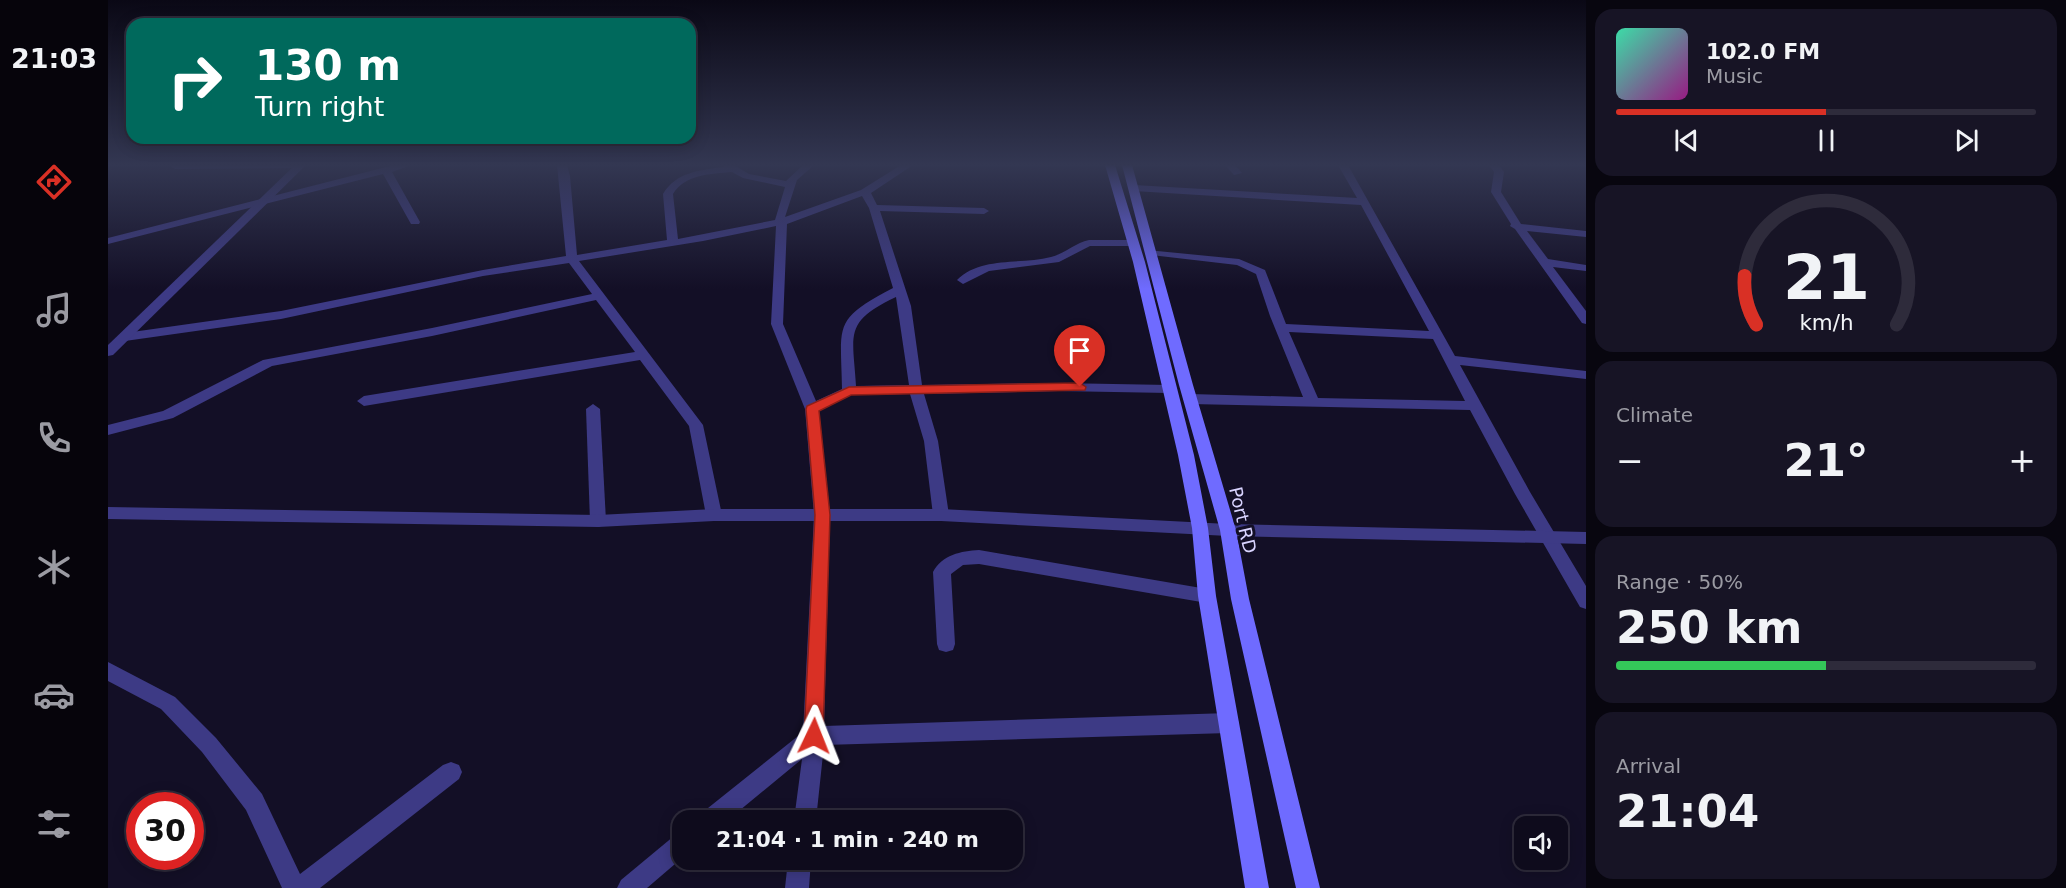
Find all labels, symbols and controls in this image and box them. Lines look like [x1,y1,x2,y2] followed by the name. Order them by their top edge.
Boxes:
[1706,39,1820,64] text: 102.0 FM
[255,41,401,90] text: 130 m
[156,42,234,120] icon: right
[11,43,97,74] text: 21:03
[1706,64,1763,88] text: Music
[255,91,384,122] text: Turn right
[1670,124,1703,157] icon: previous
[1810,124,1843,157] icon: pause
[1950,124,1983,157] icon: next
[33,161,75,203] icon: directions
[1783,241,1869,314] text: 21
[33,289,75,331] icon: music
[1799,311,1853,336] text: km/h
[1054,325,1105,387] pin
[1063,334,1096,367] icon: arrive
[1616,403,1693,427] text: Climate
[33,417,75,459] icon: phone
[1783,434,1869,487] text: 21°
[1616,441,1644,480] text: −
[2008,441,2036,480] text: +
[1225,485,1261,555] street label: Port RD
[33,546,75,588] icon: climate
[1616,570,1743,594] text: Range · 50%
[1616,601,1802,654] text: 250 km
[33,674,75,716] icon: car
[782,704,846,768] position arrow
[1616,754,1681,778] text: Arrival
[1616,785,1759,838] text: 21:04
[126,792,204,870] speed limit sign: 30
[33,803,75,845] icon: filters
[1514,816,1568,870] map controls
[1514,816,1568,870] button: sound
[716,827,979,852] text: 21:04 · 1 min · 240 m

